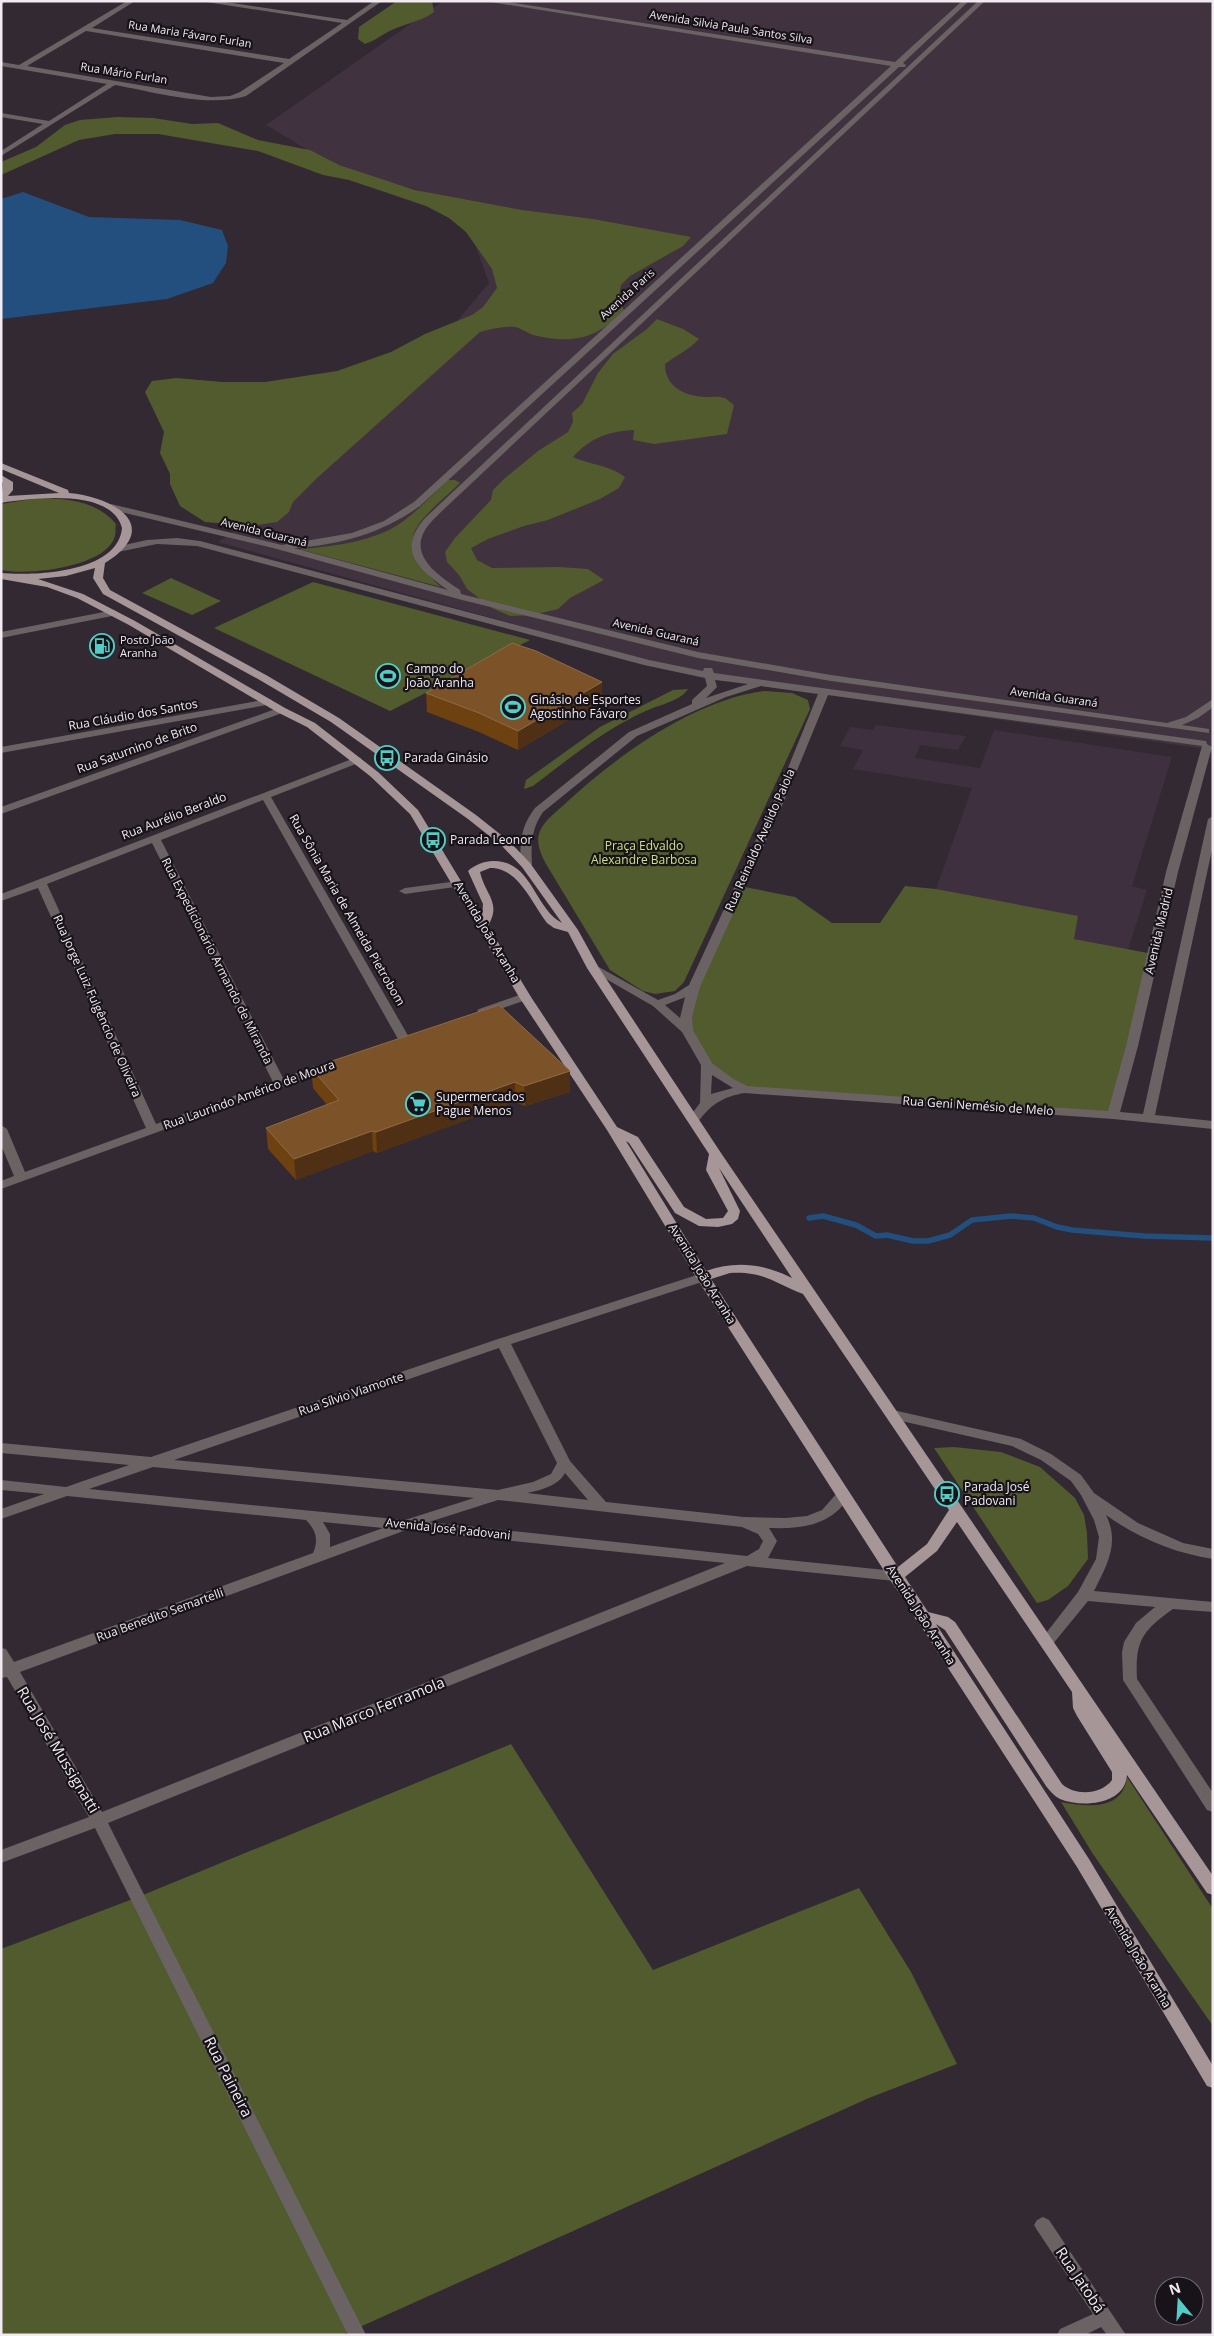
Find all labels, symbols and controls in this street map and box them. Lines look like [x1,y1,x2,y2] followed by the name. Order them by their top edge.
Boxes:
[649,6,814,47] street label: Avenida Silvia Paula Santos Silva
[127,16,253,51] street label: Rua Maria Fávaro Furlan
[80,58,169,87] street label: Rua Mário Furlan
[596,265,657,322] street label: Avenida Paris
[220,514,309,549] street label: Avenida Guaraná
[611,614,701,649] street label: Avenida Guaraná
[120,632,175,660] place label: Posto João Aranha
[89,633,115,659] fuel station icon: Posto João Aranha
[405,660,474,691] place label: Campo do João Aranha
[375,663,401,689] sports icon: Campo do João Aranha
[1009,683,1099,710] street label: Avenida Guaraná
[530,691,641,722] place label: Ginásio de Esportes Agostinho Fávaro
[500,694,526,720] sports icon: Ginásio de Esportes Agostinho Fávaro
[67,695,199,734] street label: Rua Cláudio dos Santos
[74,718,199,777] street label: Rua Saturnino de Brito
[374,745,400,771] bus stop icon: Parada Ginásio
[404,749,488,766] place label: Parada Ginásio
[720,766,799,914] street label: Rua Reinaldo Avelido Paiola
[119,788,229,843] street label: Rua Aurélio Beraldo
[285,811,409,1009] street label: Rua Sônia Maria de Almeida Pietrobom
[420,827,446,853] bus stop icon: Parada Leonor
[450,831,532,848] place label: Parada Leonor
[591,837,697,868] park label: Praça Edvaldo Alexandre Barbosa
[158,855,277,1067] street label: Rua Expedicionário Armando de Miranda
[450,878,525,986] street label: Avenida João Aranha
[1140,886,1177,976] street label: Avenida Madrid
[49,912,145,1100] street label: Rua Jorge Luiz Fulgêncio de Oliveira
[161,1056,337,1134] street label: Rua Laurindo Américo de Moura
[436,1088,525,1119] place label: Supermercados Pague Menos
[405,1091,431,1117] supermarket icon: Supermercados Pague Menos
[902,1092,1054,1119] street label: Rua Geni Nemésio de Melo
[665,1220,740,1327] street label: Avenida João Aranha
[296,1367,406,1419] street label: Rua Sílvio Viamonte
[964,1478,1030,1509] place label: Parada José Padovani
[934,1481,960,1507] bus stop icon: Parada José Padovani
[385,1513,511,1544] street label: Avenida José Padovani
[883,1562,960,1668] street label: Avenida João Aranha
[94,1584,226,1645] street label: Rua Benedito Semartelli
[300,1672,447,1747] street label: Rua Marco Ferramola
[13,1683,105,1816] street label: Rua José Mussignatti
[1101,1903,1176,2011] street label: Avenida João Aranha
[200,2033,258,2120] street label: Rua Paineira
[1052,2243,1110,2316] street label: Rua Jatobá
[1154,2276,1204,2326] north arrow
[1166,2277,1183,2299] text: N

